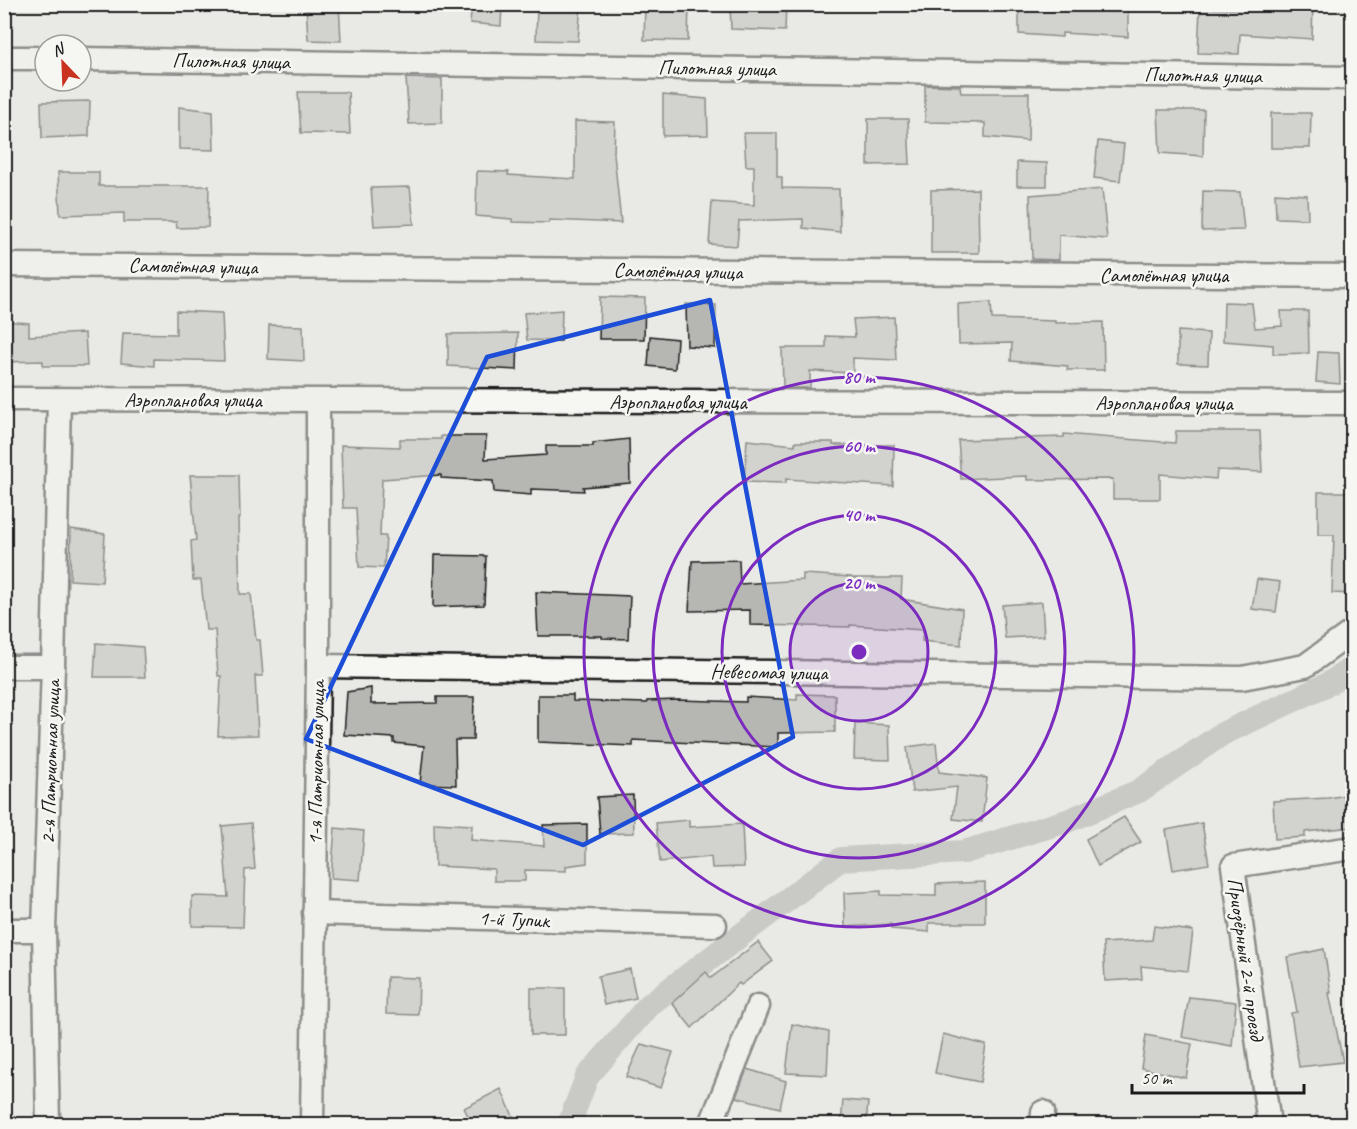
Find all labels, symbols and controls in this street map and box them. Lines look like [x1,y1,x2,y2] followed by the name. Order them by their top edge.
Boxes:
[33,33,93,93] north arrow
[49,38,69,61] text: N
[172,47,292,75] street label: Пилотная улица
[658,54,778,82] street label: Пилотная улица
[1144,61,1264,89] street label: Пилотная улица
[128,252,259,280] street label: Самолётная улица
[613,257,744,285] street label: Самолётная улица
[1099,262,1230,288] street label: Самолётная улица
[844,366,876,388] text: 80 m
[124,387,263,413] street label: Аэроплановая улица
[609,389,748,415] street label: Аэроплановая улица
[1095,390,1234,416] street label: Аэроплановая улица
[843,435,876,457] text: 60 m
[844,504,876,526] text: 40 m
[844,572,876,594] text: 20 m
[849,642,869,662] centre of rings
[710,658,829,686] street label: Невесомая улица
[34,677,66,845] street label: 2-я Патриотная улица
[302,678,330,845] street label: 1-я Патриотная улица
[1222,876,1271,1045] street label: Приозёрный 2-й проезд
[478,905,552,933] street label: 1-й Тупик
[1132,1057,1304,1095] scale bar
[1141,1067,1174,1089] text: 50 m

